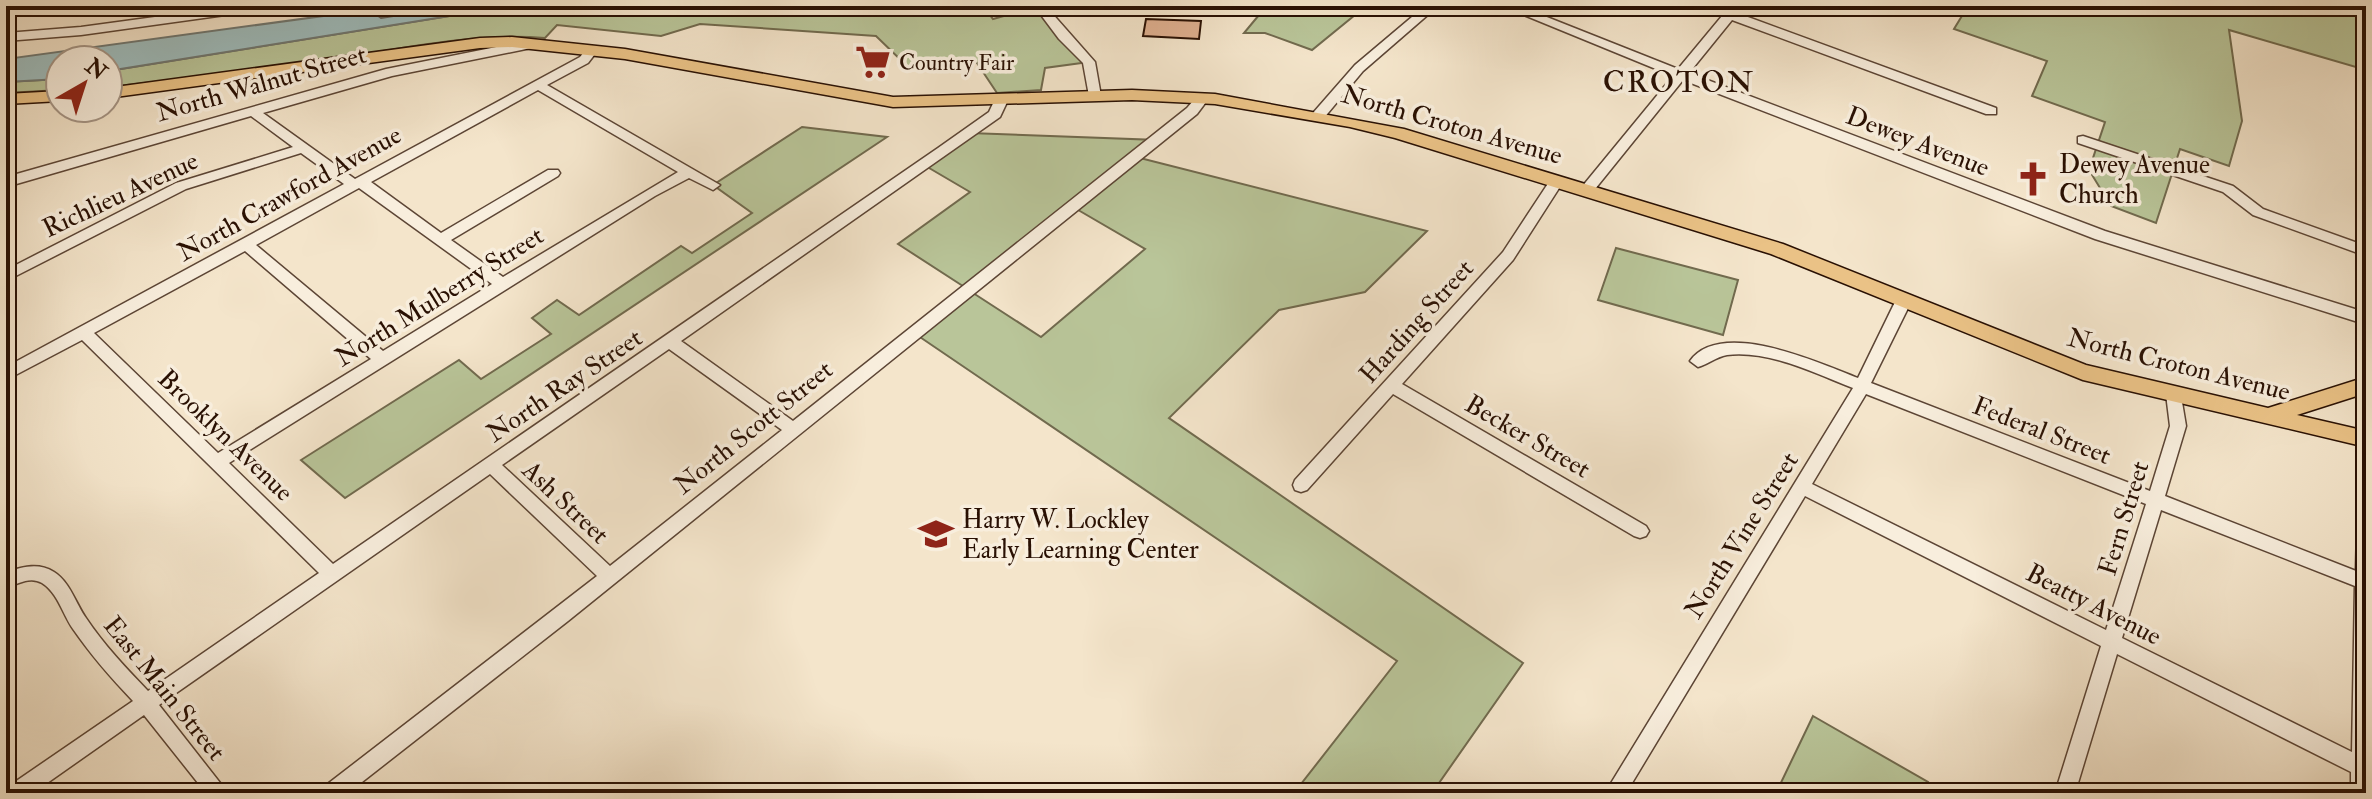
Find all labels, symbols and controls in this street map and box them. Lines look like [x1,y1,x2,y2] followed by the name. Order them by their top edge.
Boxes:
[153,39,370,129] street label: North Walnut Street
[854,43,892,81] supermarket icon: Country Fair
[44,44,124,124] north arrow
[899,49,1015,77] place label: Country Fair
[79,52,113,87] text: N
[1603,64,1755,101] district label: CROTON
[1338,78,1566,172] street label: North Croton Avenue
[1841,100,1994,184] street label: Dewey Avenue
[172,119,407,269] street label: North Crawford Avenue
[38,145,203,245] street label: Richlieu Avenue
[2059,149,2210,211] place label: Dewey Avenue Church
[2014,160,2052,198] church icon: Dewey Avenue Church
[329,220,550,374] street label: North Mulberry Street
[1353,253,1481,390] street label: Harding Street
[481,322,649,450] street label: North Ray Street
[2064,322,2294,408] street label: North Croton Avenue
[668,354,839,502] street label: North Scott Street
[151,363,300,508] street label: Brooklyn Avenue
[1459,388,1596,486] street label: Becker Street
[1968,390,2115,472] street label: Federal Street
[1678,446,1806,625] street label: North Vine Street
[515,454,615,551] street label: Ash Street
[2091,457,2156,579] street label: Fern Street
[962,504,1199,566] place label: Harry W. Lockley Early Learning Center
[917,515,955,553] school or university icon: Harry W. Lockley Early Learning Center
[2021,557,2167,653] street label: Beatty Avenue
[96,610,232,767] street label: East Main Street

